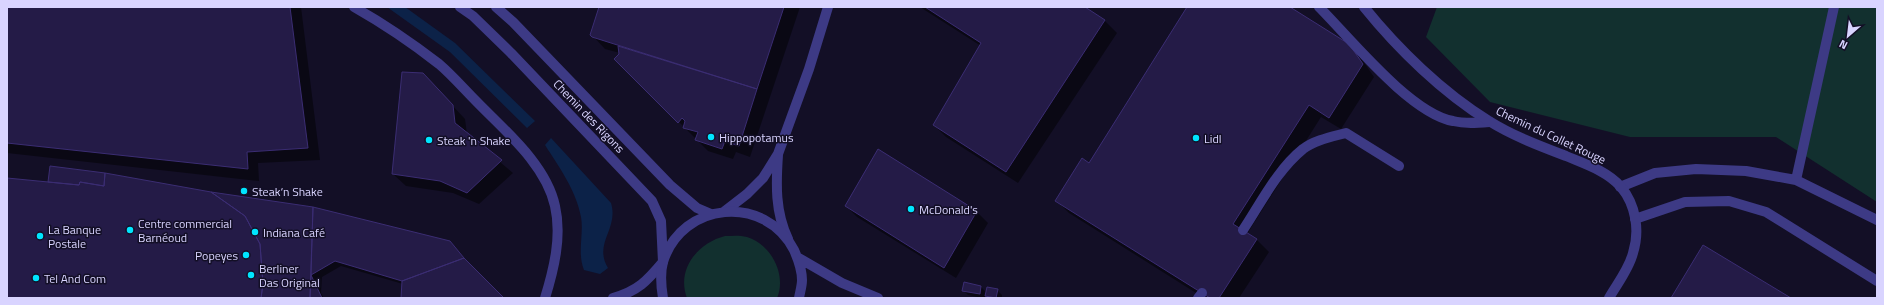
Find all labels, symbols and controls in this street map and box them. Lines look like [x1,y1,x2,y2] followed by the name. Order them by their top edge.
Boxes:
[1828,16,1868,56] north arrow
[1836,36,1850,54] text: N
[549,75,629,157] street label: Chemin des Rigons
[1493,101,1609,169] street label: Chemin du Collet Rouge
[719,128,794,147] place label: Hippopotamus
[1204,129,1222,148] place label: Lidl
[437,131,510,150] place label: Steak 'n Shake
[706,132,716,142] marker: Hippopotamus
[1191,133,1201,143] marker: Lidl
[424,135,434,145] marker: Steak 'n Shake
[252,182,323,201] place label: Steak‘n Shake
[239,186,249,196] marker: Steak‘n Shake
[919,200,978,219] place label: McDonald's
[906,204,916,214] marker: McDonald's
[138,214,232,247] place label: Centre commercial Barnéoud
[48,220,101,253] place label: La Banque Postale
[263,223,325,242] place label: Indiana Café
[125,225,135,235] marker: Centre commercial Barnéoud
[250,227,260,237] marker: Indiana Café
[35,231,45,241] marker: La Banque Postale
[195,246,238,265] place label: Popeyes
[241,250,251,260] marker: Popeyes
[259,259,320,292] place label: Berliner Das Original
[44,269,106,288] place label: Tel And Com
[246,270,256,280] marker: Berliner Das Original
[31,273,41,283] marker: Tel And Com

